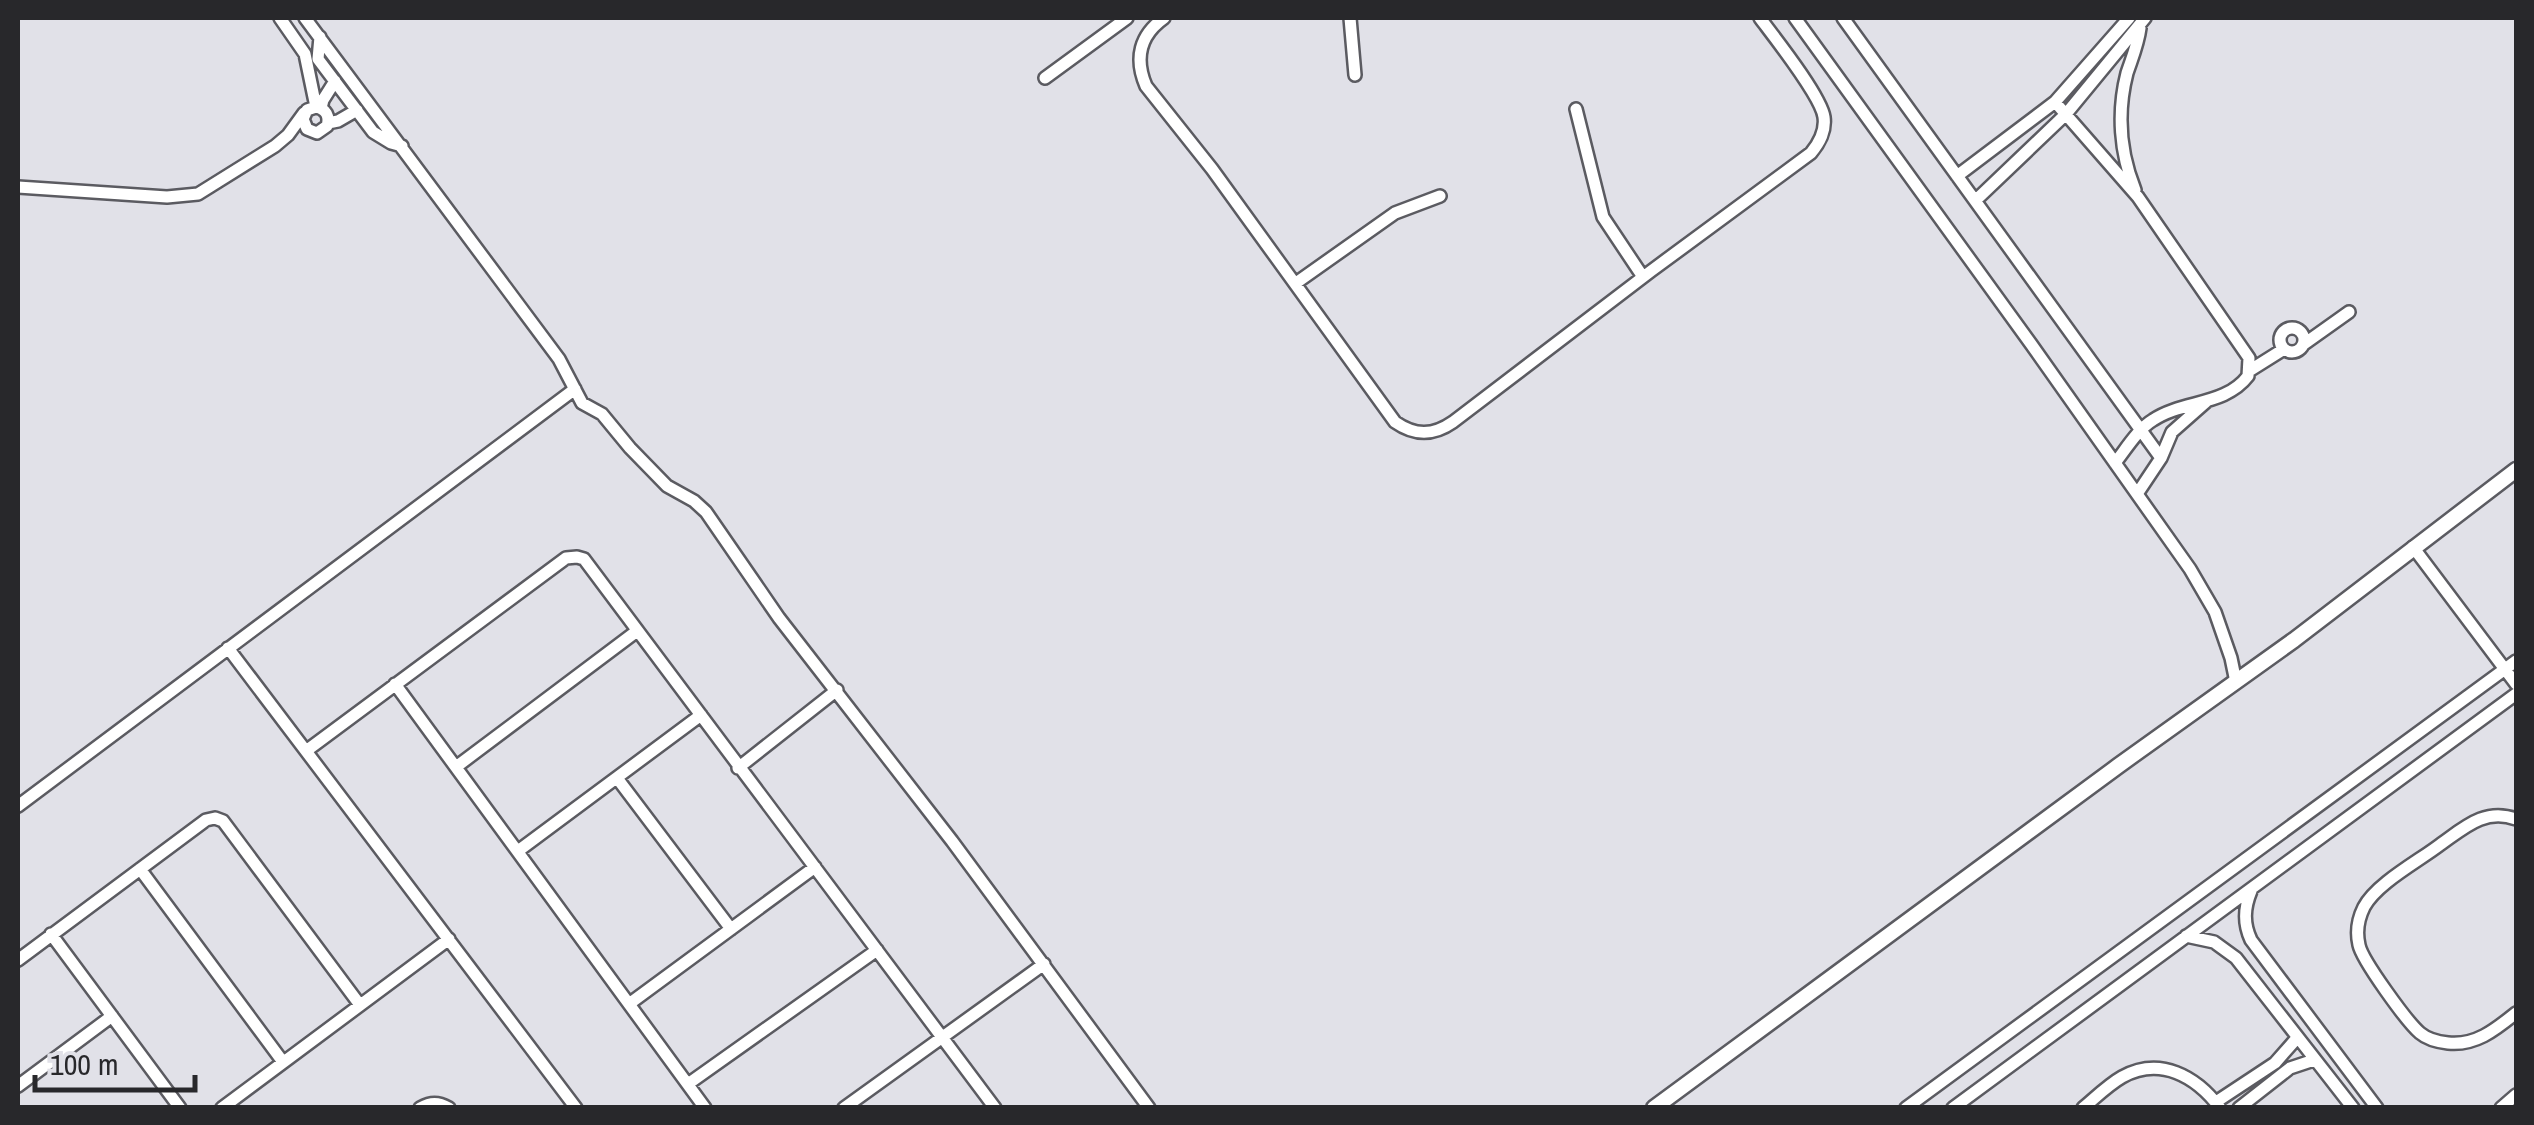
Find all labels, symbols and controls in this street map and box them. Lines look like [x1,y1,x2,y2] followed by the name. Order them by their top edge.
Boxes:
[35,1030,195,1092] scale bar
[50,1044,118,1084] text: 100 m

